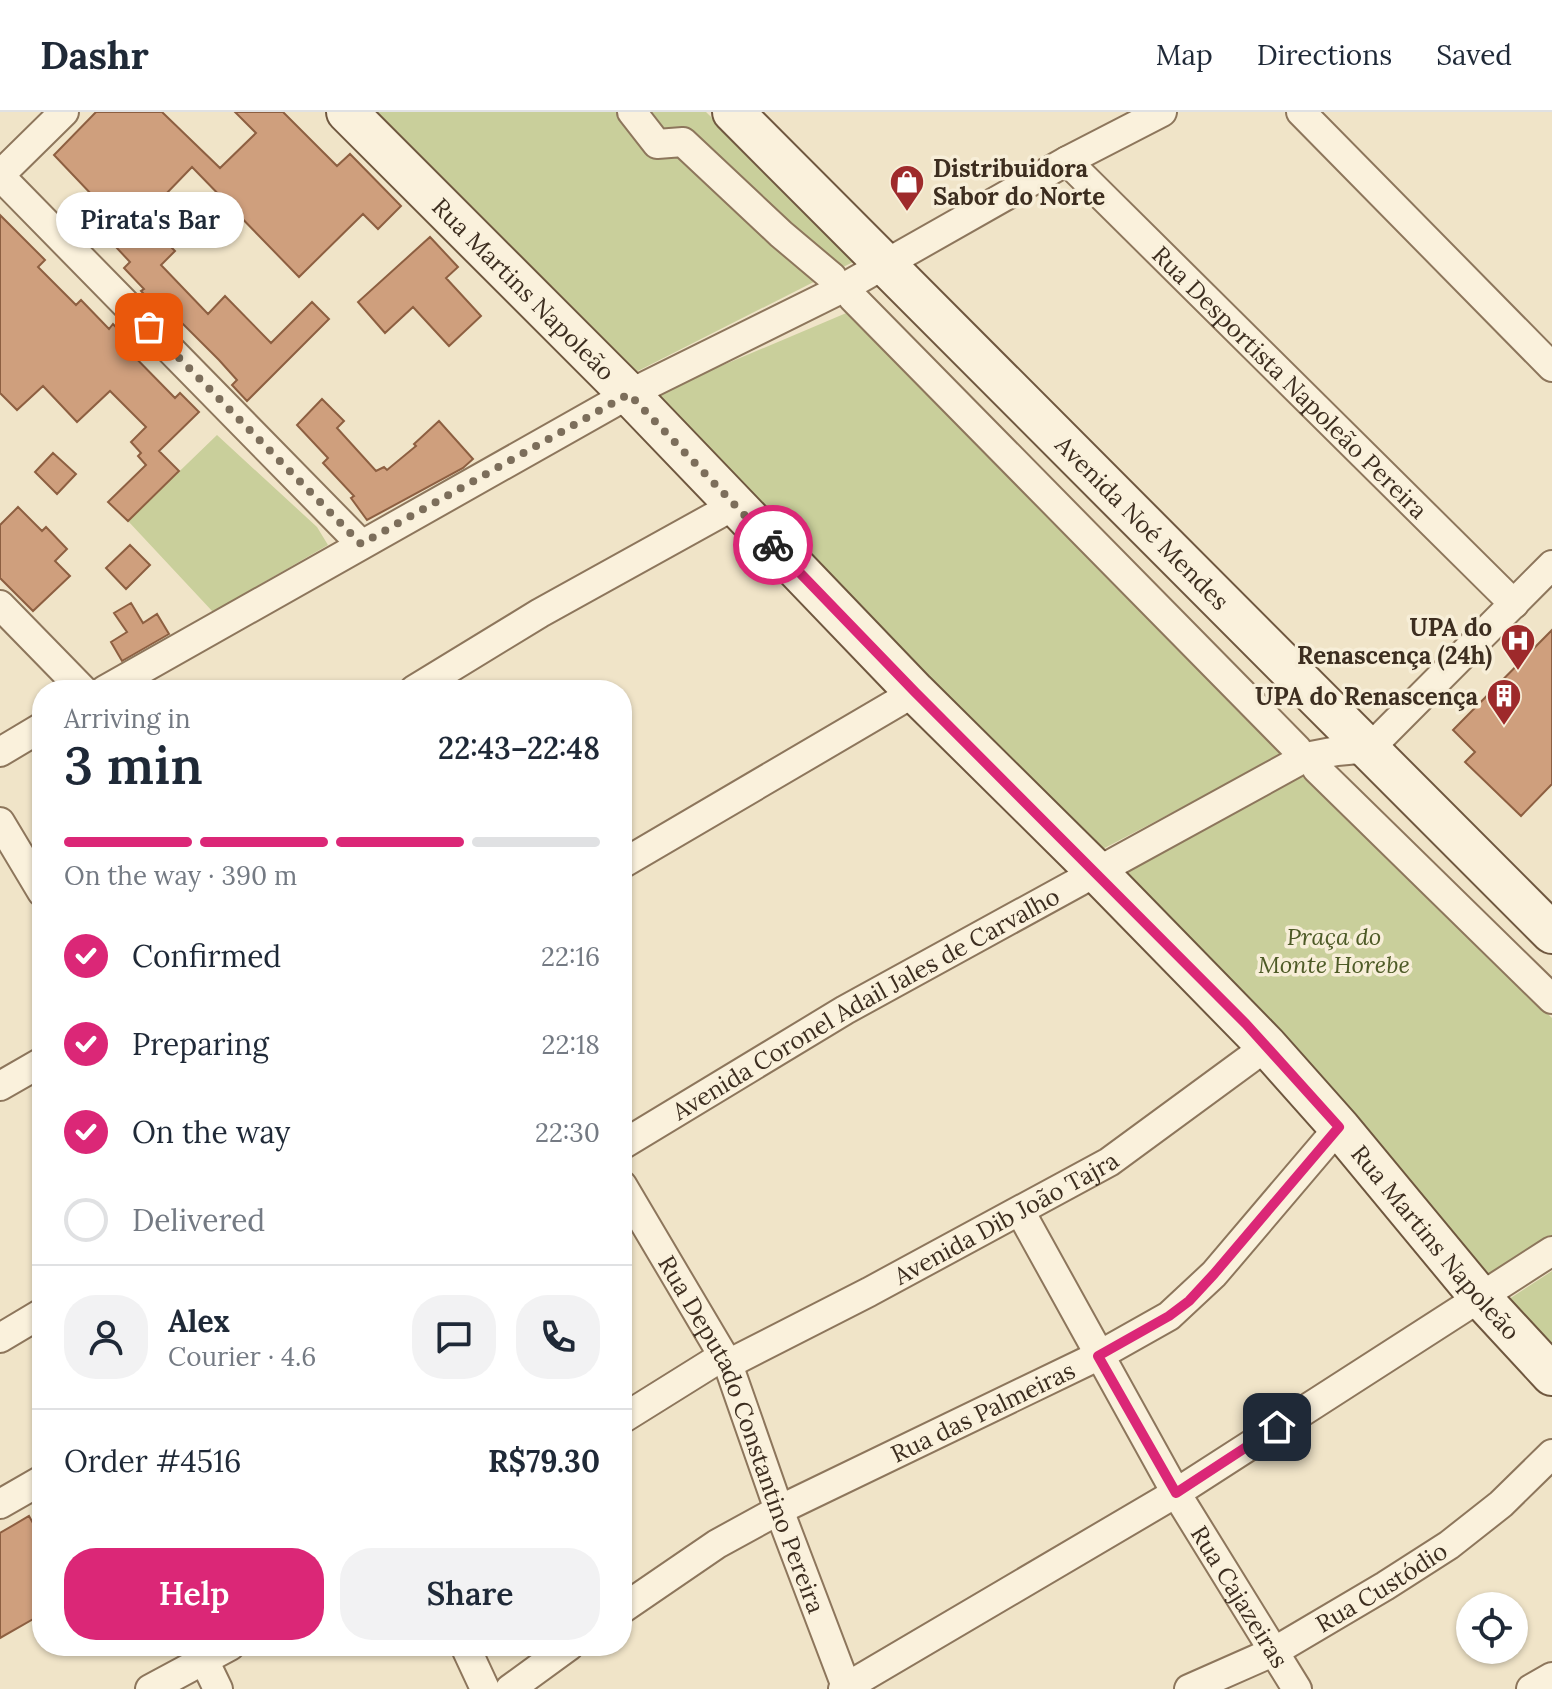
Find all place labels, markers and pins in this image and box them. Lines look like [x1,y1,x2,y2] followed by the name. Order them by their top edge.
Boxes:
[933,153,1105,212] place label: Distribuidora Sabor do Norte
[888,163,926,213] shop icon: Distribuidora Sabor do Norte
[55,191,243,247] callout: Pirata's Bar
[115,293,183,361] pin
[1297,612,1492,671] place label: UPA do Renascença (24h)
[1499,622,1537,672] hospital icon: UPA do Renascença (24h)
[1485,677,1523,727] building icon: UPA do Renascença
[1255,681,1478,712] place label: UPA do Renascença
[1243,1393,1311,1461] pin

